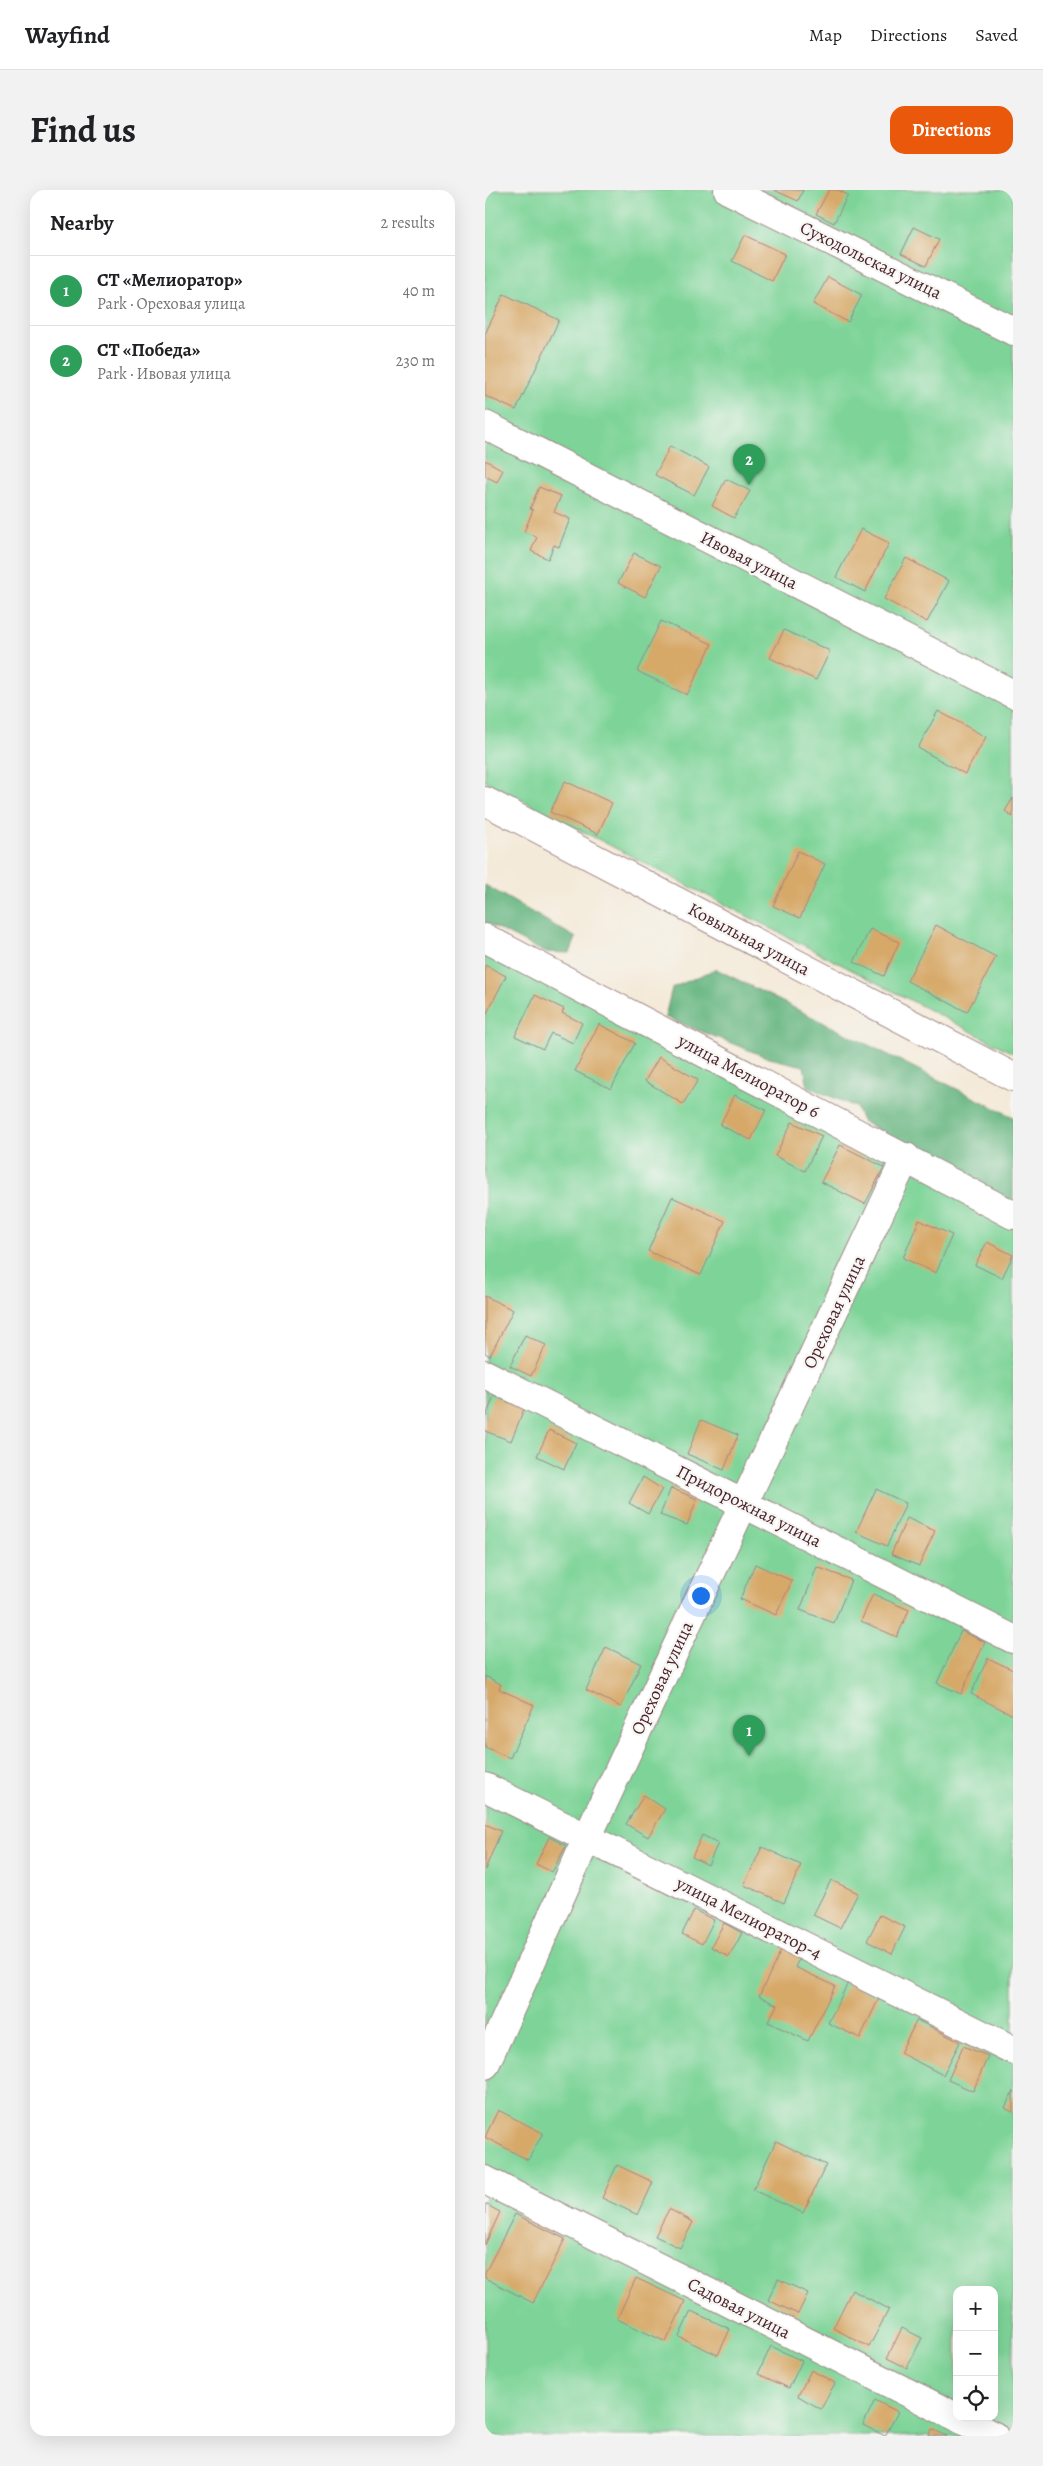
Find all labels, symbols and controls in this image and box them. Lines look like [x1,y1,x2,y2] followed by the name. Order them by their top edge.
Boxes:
[25,19,110,51] text: Wayfind
[809,23,842,47] text: Map
[870,23,947,47] text: Directions
[975,23,1018,47] text: Saved
[30,106,136,154] text: Find us
[890,106,1013,154] button: Directions
[50,209,113,237] text: Nearby
[380,212,435,234] text: 2 results
[796,215,946,305] street label: Суходольская улица
[97,267,243,293] text: СТ «Мелиоратор»
[63,280,69,302] text: 1
[403,280,435,302] text: 40 m
[97,293,245,315] text: Park · Ореховая улица
[97,337,200,363] text: СТ «Победа»
[62,350,70,372] text: 2
[396,350,435,372] text: 230 m
[97,363,231,385] text: Park · Ивовая улица
[733,444,765,485] pin: 2
[696,525,802,595] street label: Ивовая улица
[684,897,815,981] street label: Ковыльная улица
[673,1028,824,1124] street label: улица Мелиоратор 6
[797,1251,871,1373] street label: Ореховая улица
[673,1459,826,1553] street label: Придорожная улица
[688,1583,714,1609] your location
[625,1617,699,1739] street label: Ореховая улица
[733,1715,765,1756] pin: 1
[671,1870,826,1965] street label: улица Мелиоратор-4
[683,2272,795,2345] street label: Садовая улица
[953,2286,998,2421] map controls
[953,2286,998,2331] button: +
[953,2331,998,2376] button: −
[953,2376,998,2421] button: locate

